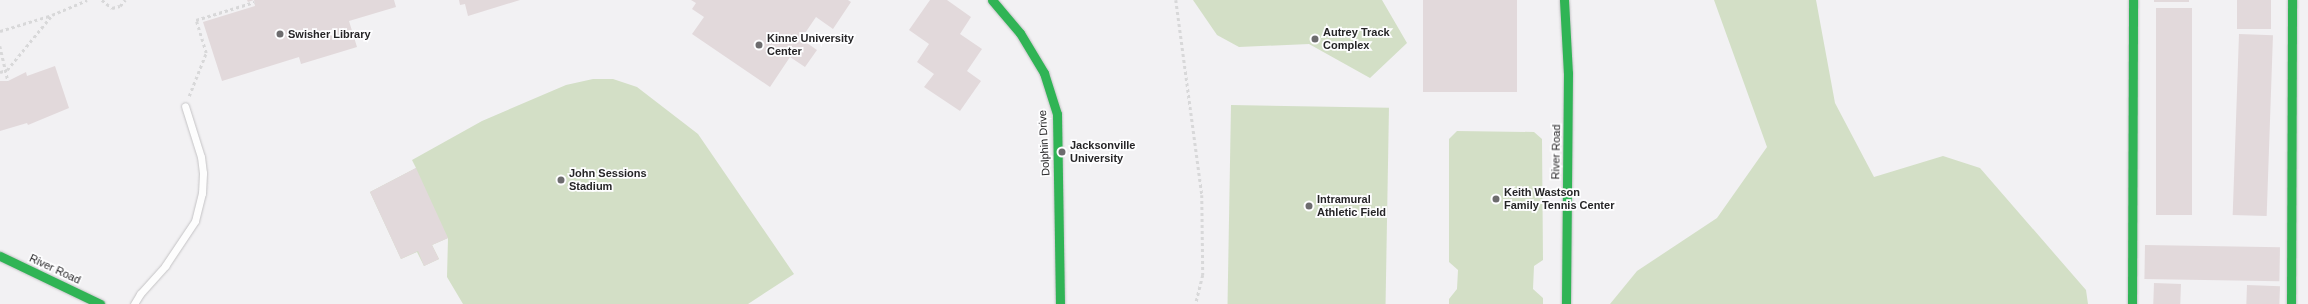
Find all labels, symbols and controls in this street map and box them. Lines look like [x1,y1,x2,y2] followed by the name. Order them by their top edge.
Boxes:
[1323,26,1390,52] place label: Autrey Track Complex
[288,27,371,41] place label: Swisher Library
[275,29,285,39] marker: Swisher Library
[767,32,854,58] place label: Kinne University Center
[1310,34,1320,44] marker: Autrey Track Complex
[754,40,764,50] marker: Kinne University Center
[1036,110,1052,176] street label: Dolphin Drive
[1549,124,1563,180] street label: River Road
[1070,139,1135,165] place label: Jacksonville University
[1057,147,1067,157] marker: Jacksonville University
[569,167,647,193] place label: John Sessions Stadium
[556,175,566,185] marker: John Sessions Stadium
[1504,186,1614,212] place label: Keith Wastson Family Tennis Center
[1317,193,1386,219] place label: Intramural Athletic Field
[1491,194,1501,204] marker: Keith Wastson Family Tennis Center
[1304,201,1314,211] marker: Intramural Athletic Field
[27,251,83,287] street label: River Road

